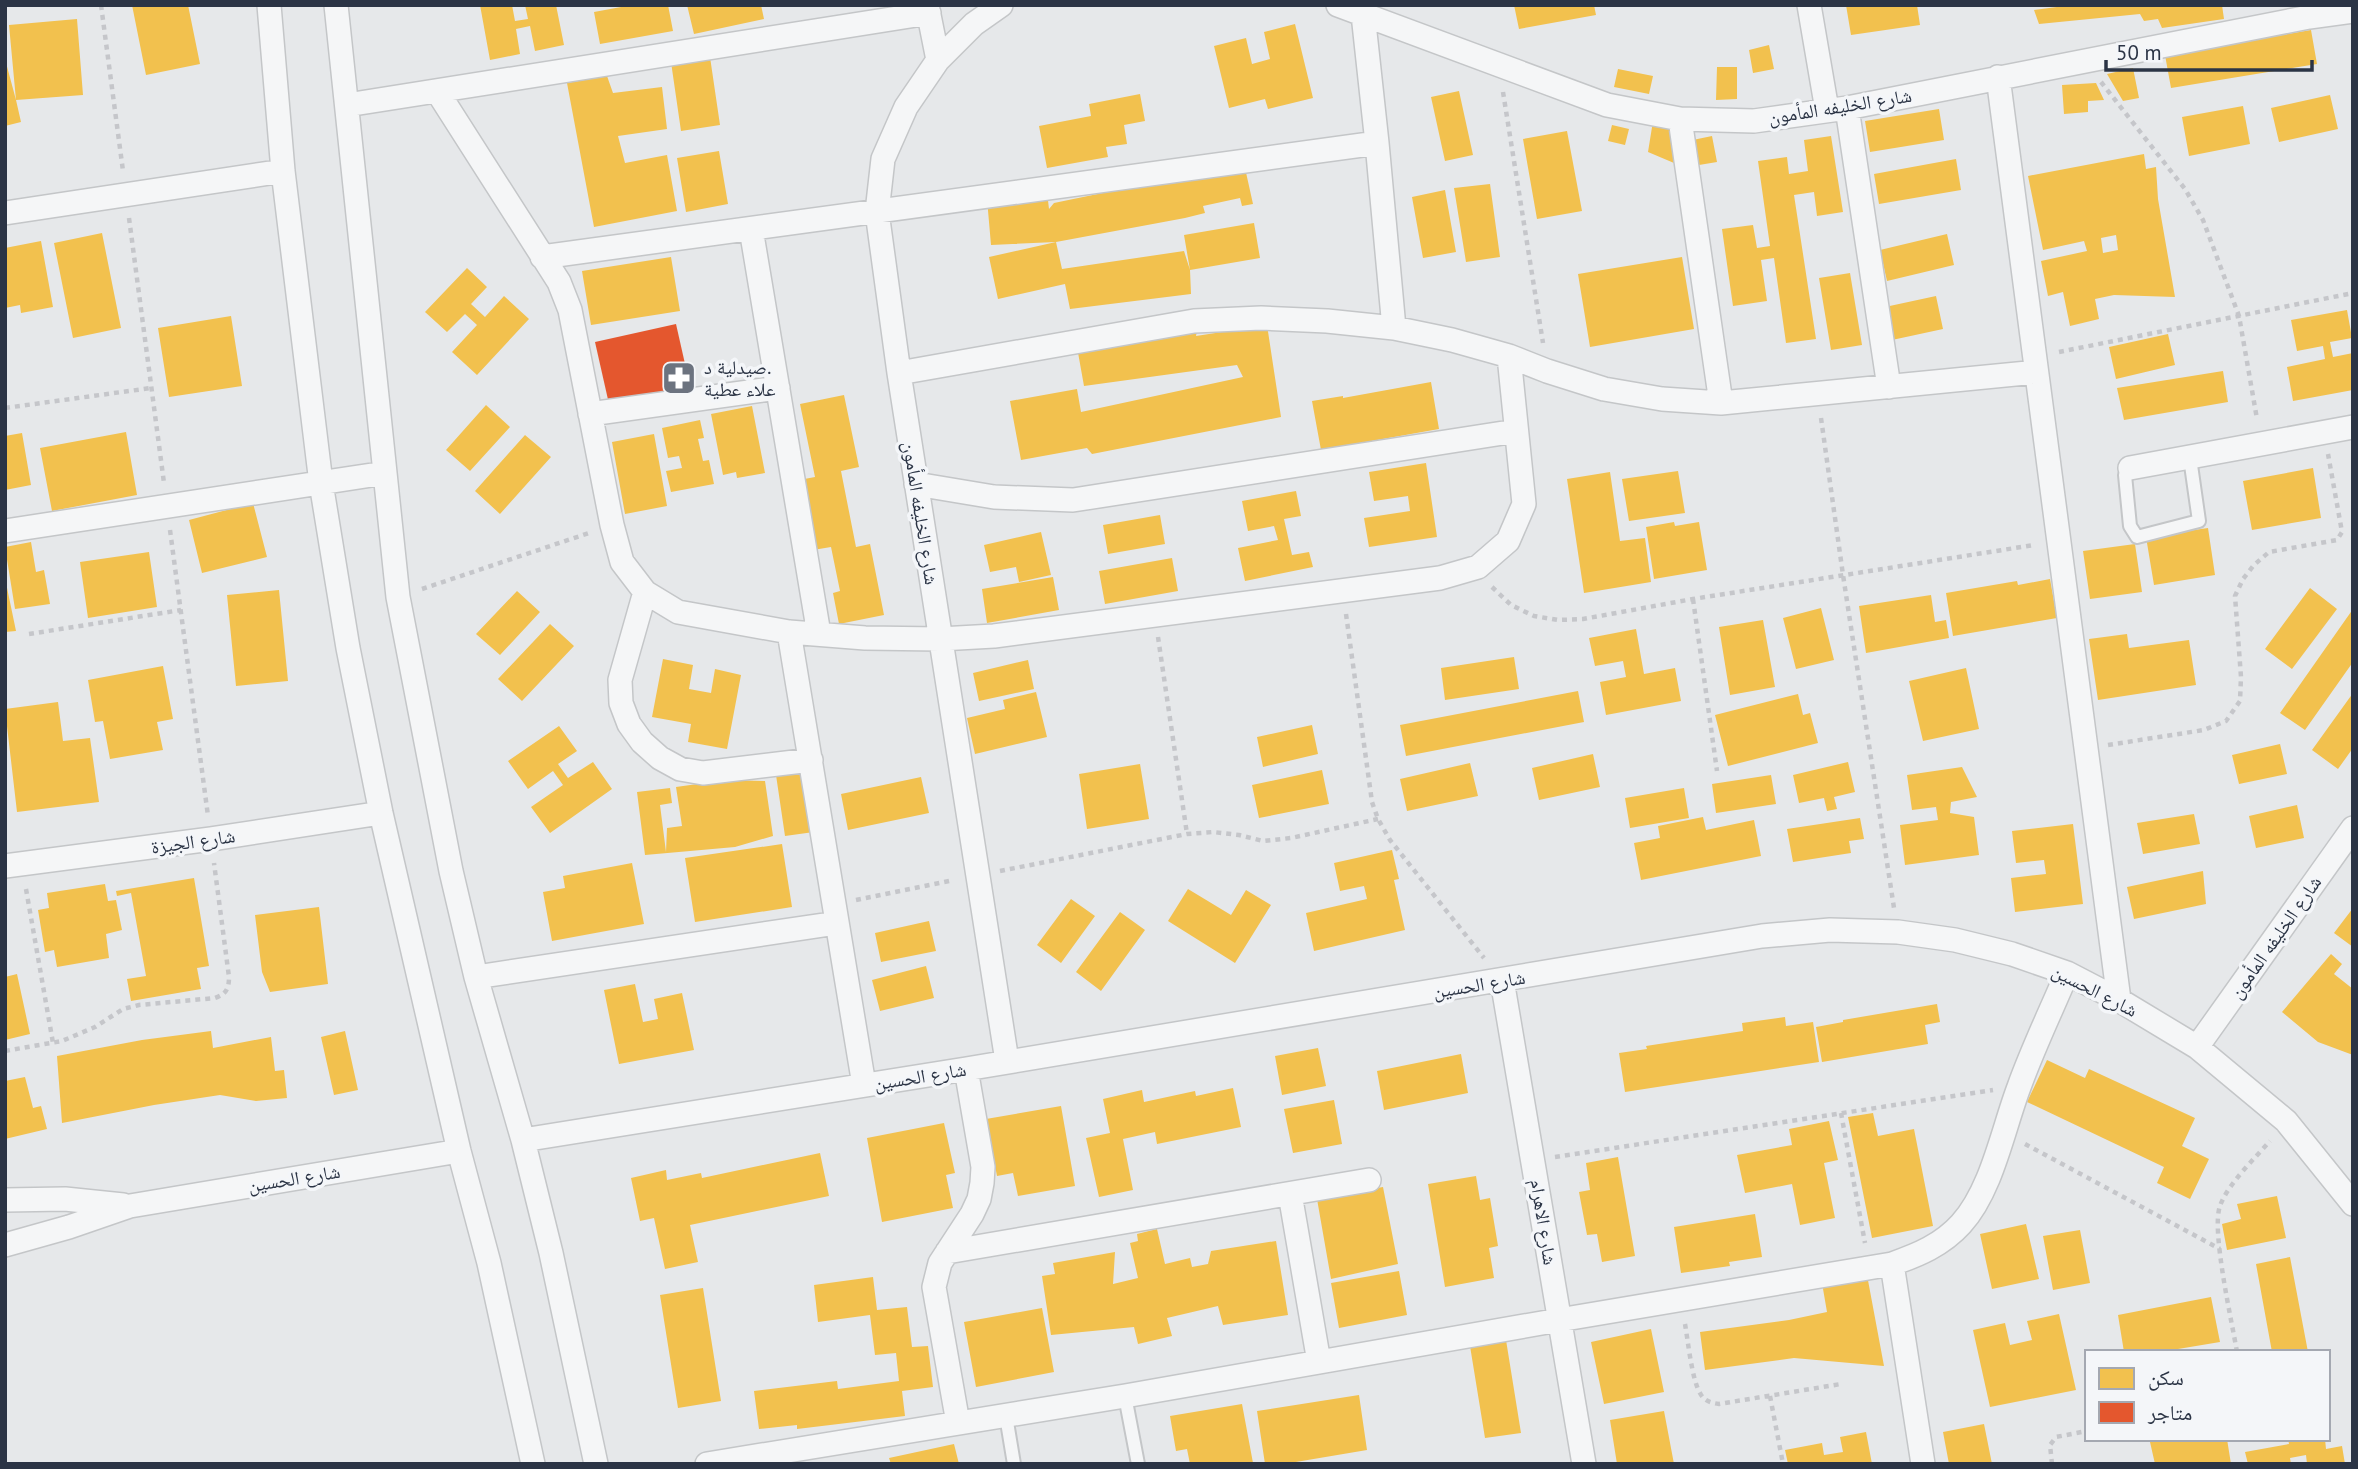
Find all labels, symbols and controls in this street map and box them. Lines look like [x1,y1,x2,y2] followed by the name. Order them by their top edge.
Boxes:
[2106,28,2312,72] scale bar
[2116,39,2162,66] text: 50 m
[1767,83,1913,129] street label: شارع الخليفه المأمون
[704,355,776,401] place label: صيدلية د. علاء عطية
[660,359,698,397] pharmacy icon: صيدلية د. علاء عطية
[898,440,944,586] street label: شارع الخليفه المأمون
[149,823,237,859] street label: شارع الجيزة
[2224,871,2326,1003] street label: شارع الخليفه المأمون
[2048,958,2142,1022] street label: شارع الحسين
[1431,965,1527,1003] street label: شارع الحسين
[872,1057,968,1095] street label: شارع الحسين
[246,1159,342,1197] street label: شارع الحسين
[1523,1177,1563,1267] street label: شارع الاهرام
[2085,1350,2330,1441] legend
[2148,1364,2184,1391] text: سكن
[2147,1399,2192,1426] text: متاجر

